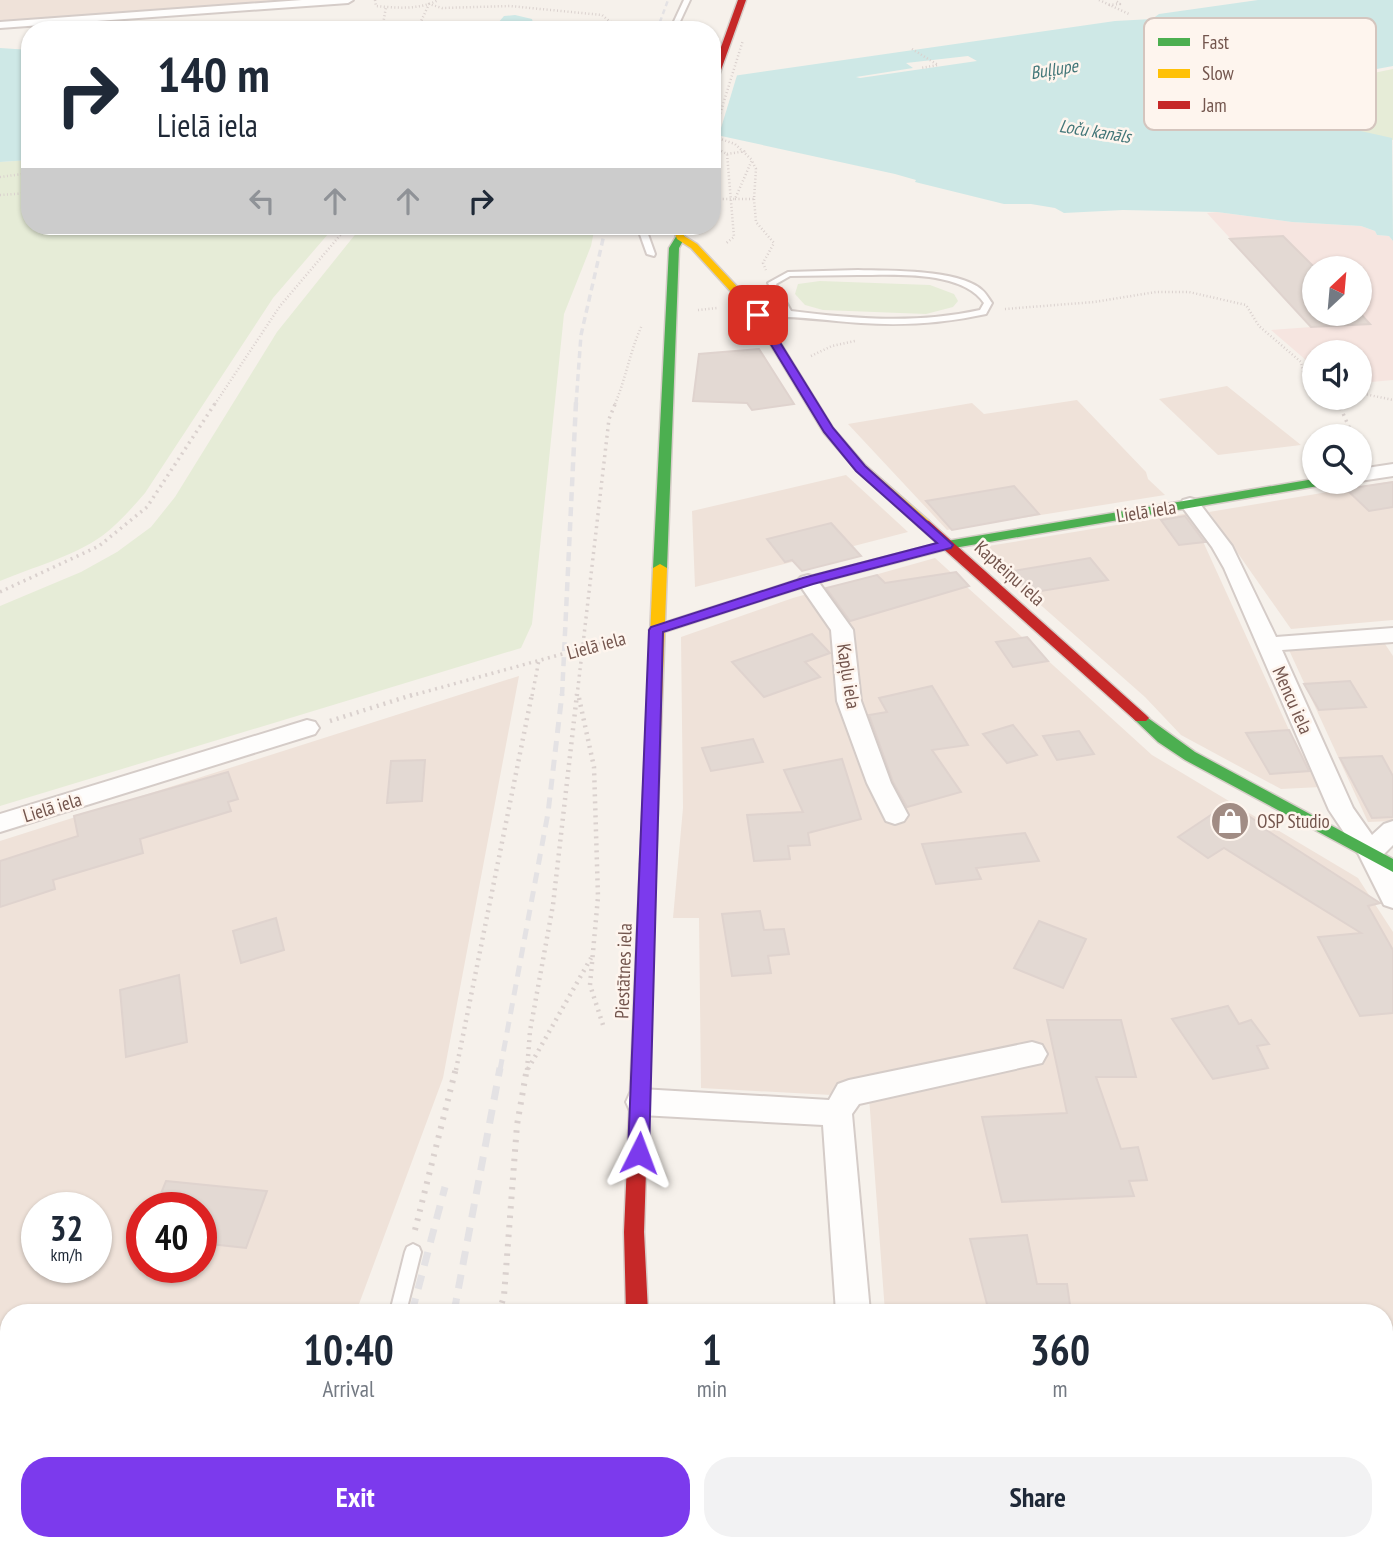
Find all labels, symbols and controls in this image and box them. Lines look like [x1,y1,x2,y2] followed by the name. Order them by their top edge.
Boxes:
[1144,18,1376,130] legend
[1202,30,1230,54] text: Fast
[157,42,270,106] text: 140 m
[42,49,133,140] icon: right
[1029,54,1081,84] water label: Buļļupe
[1202,61,1235,85] text: Slow
[1201,93,1227,117] text: Jam
[157,104,258,146] text: Lielā iela
[1058,114,1134,148] water label: Loču kanāls
[243,182,281,220] icon: left
[316,182,354,220] icon: ahead
[389,182,427,220] icon: ahead
[462,182,500,220] icon: right
[1302,256,1372,326] north arrow
[1302,256,1372,494] map controls
[728,285,788,345] pin
[739,296,777,334] icon: arrive
[1302,340,1372,410] button: sound
[1302,424,1372,494] button: search
[1115,494,1177,528] street label: Lielā iela
[970,535,1050,611] street label: Kapteiņu iela
[564,626,628,664] street label: Lielā iela
[832,642,866,710] street label: Kapļu iela
[1268,663,1318,737] street label: Mencu iela
[20,787,84,827] street label: Lielā iela
[1209,800,1251,842] shop icon: OSP Studio
[1257,809,1330,833] place label: OSP Studio
[609,923,637,1019] street label: Piestātnes iela
[602,1116,676,1190] position arrow
[126,1192,217,1283] speed limit sign: 40
[50,1205,83,1251] text: 32
[51,1243,82,1266] text: km/h
[303,1322,394,1377] text: 10:40
[702,1322,722,1377] text: 1
[1030,1322,1090,1377] text: 360
[322,1374,374,1403] text: Arrival
[697,1374,727,1403] text: min
[1052,1374,1067,1403] text: m
[21,1457,690,1537] button: Exit
[704,1457,1372,1537] button: Share

